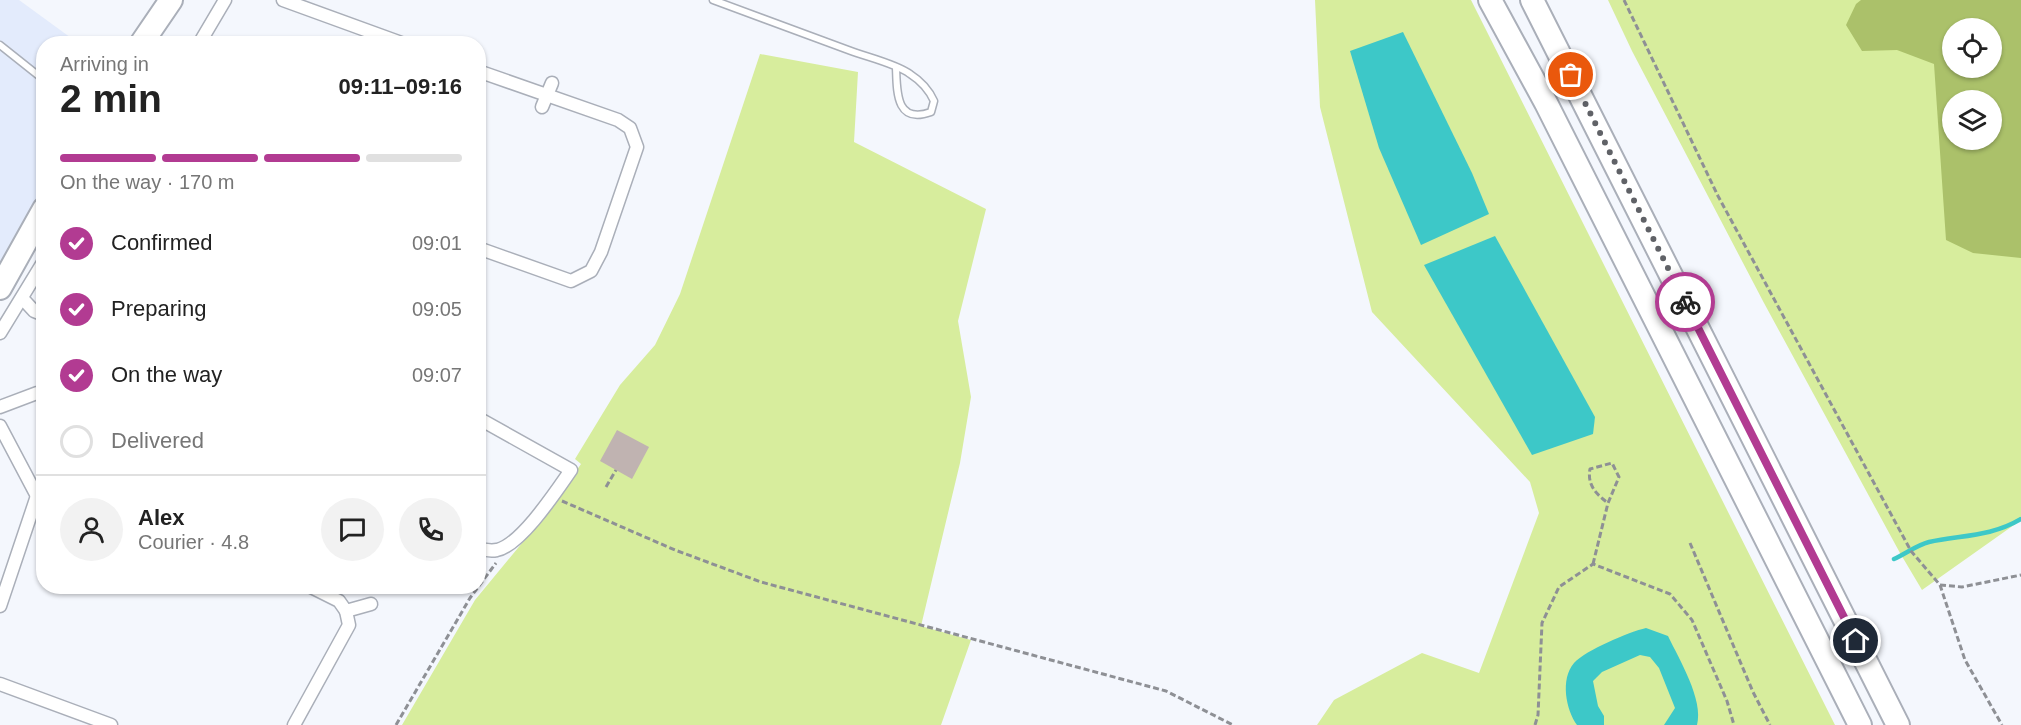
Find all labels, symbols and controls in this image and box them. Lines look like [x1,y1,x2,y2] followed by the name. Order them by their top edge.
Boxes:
[1942,18,2002,150] map controls
[1942,18,2002,78] button: locate
[1545,49,1596,100] pin
[60,53,149,75] text: Arriving in
[1554,58,1587,91] icon: bag
[338,74,462,99] text: 09:11–09:16
[60,77,162,120] text: 2 min
[1942,90,2002,150] button: layers
[60,171,235,193] text: On the way · 170 m
[60,227,93,260] icon: check
[111,230,212,255] text: Confirmed
[412,232,462,254] text: 09:01
[1655,272,1715,332] courier
[1669,286,1702,319] icon: bike
[60,293,93,326] icon: check
[111,296,206,321] text: Preparing
[412,298,462,320] text: 09:05
[60,359,93,392] icon: check
[111,362,222,387] text: On the way
[412,364,462,386] text: 09:07
[111,428,204,453] text: Delivered
[60,498,123,561] button: person
[321,498,384,561] button: chat
[399,498,462,561] button: phone
[138,505,184,530] text: Alex
[138,531,249,553] text: Courier · 4.8
[1830,615,1881,666] pin
[1839,624,1872,657] icon: home

